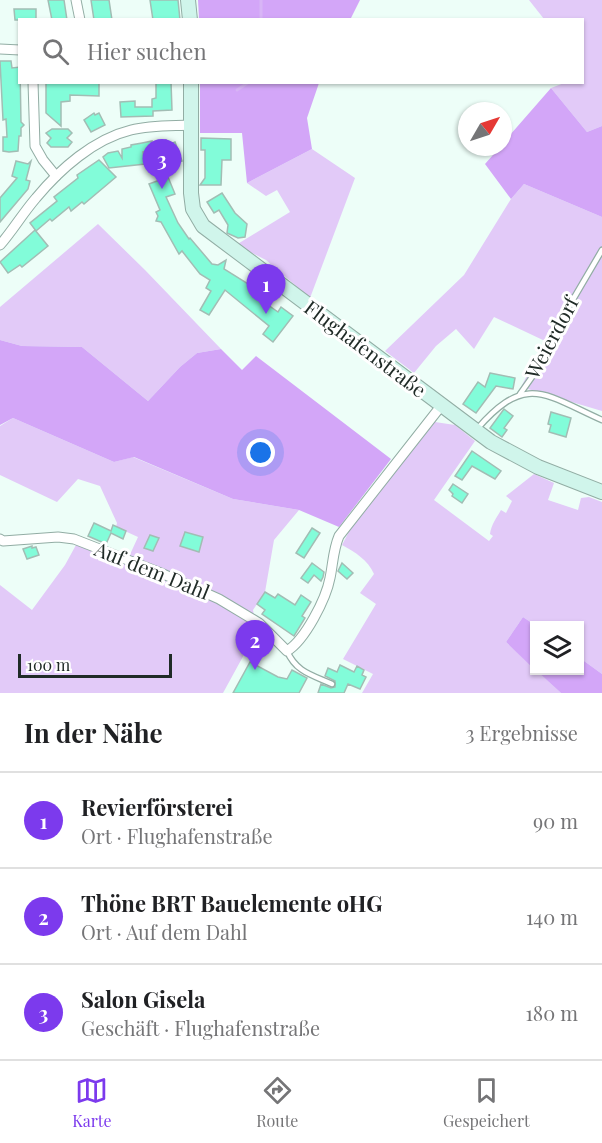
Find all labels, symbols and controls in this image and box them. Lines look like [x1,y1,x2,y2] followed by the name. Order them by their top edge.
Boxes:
[18,18,584,84] search box
[39,35,72,68] icon: search
[87,36,207,66] text: Hier suchen
[458,102,512,156] north arrow
[142,140,182,189] pin: 3
[246,264,286,314] pin: 1
[517,290,584,384] street label: Weierdorf
[300,293,432,402] street label: Flughafenstraße
[246,438,275,467] your location
[90,534,214,605] street label: Auf dem Dahl
[236,620,274,670] pin: 2
[530,621,584,675] map controls
[530,621,584,675] button: layers
[18,651,172,678] scale bar
[27,654,70,675] text: 100 m
[24,715,163,750] text: In der Nähe
[465,719,578,746] text: 3 Ergebnisse
[81,792,233,822] text: Revierförsterei
[40,807,47,834] text: 1
[533,807,578,834] text: 90 m
[81,822,273,849] text: Ort · Flughafenstraße
[81,888,382,918] text: Thöne BRT Bauelemente oHG
[38,903,49,930] text: 2
[526,903,578,930] text: 140 m
[81,918,248,945] text: Ort · Auf dem Dahl
[81,984,206,1014] text: Salon Gisela
[39,999,48,1026] text: 3
[525,999,578,1026] text: 180 m
[81,1014,320,1041] text: Geschäft · Flughafenstraße
[72,1074,112,1131] tab: Karte
[256,1074,298,1131] tab: Route
[443,1074,530,1131] tab: Gespeichert

